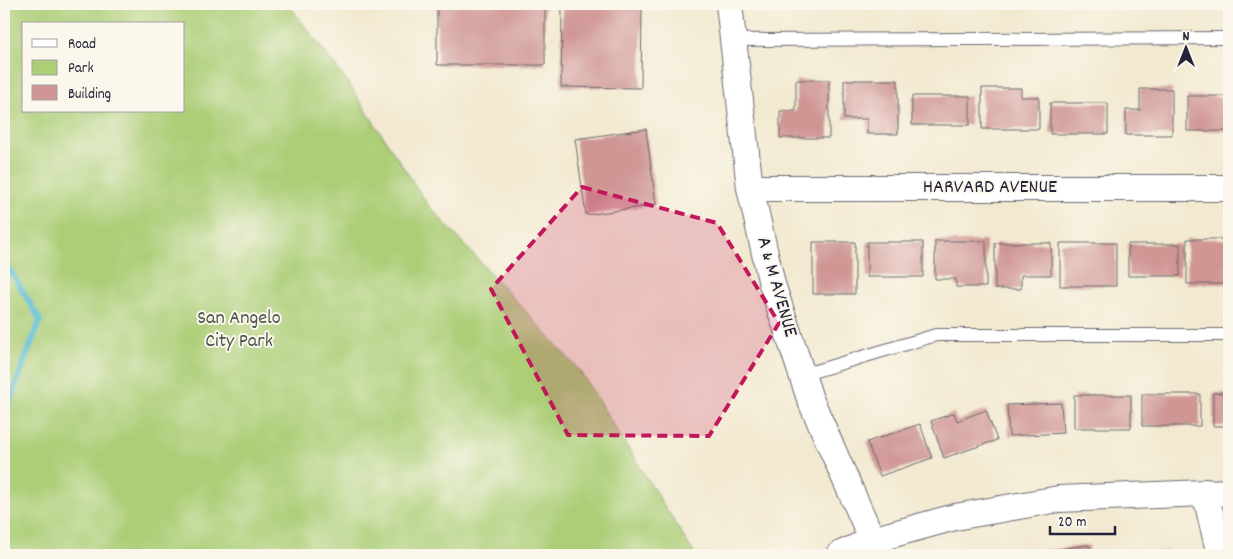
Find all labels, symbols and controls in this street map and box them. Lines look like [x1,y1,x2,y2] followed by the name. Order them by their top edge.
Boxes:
[22,22,185,112] legend
[1160,22,1210,72] north arrow
[1183,27,1190,47] text: N
[68,34,96,56] text: Road
[68,58,94,80] text: Park
[68,84,111,106] text: Building
[923,174,1057,202] street label: HARVARD AVENUE
[748,233,804,341] street label: A & M AVENUE
[197,305,281,356] park label: San Angelo City Park
[1050,504,1116,536] scale bar
[1058,512,1086,534] text: 20 m

